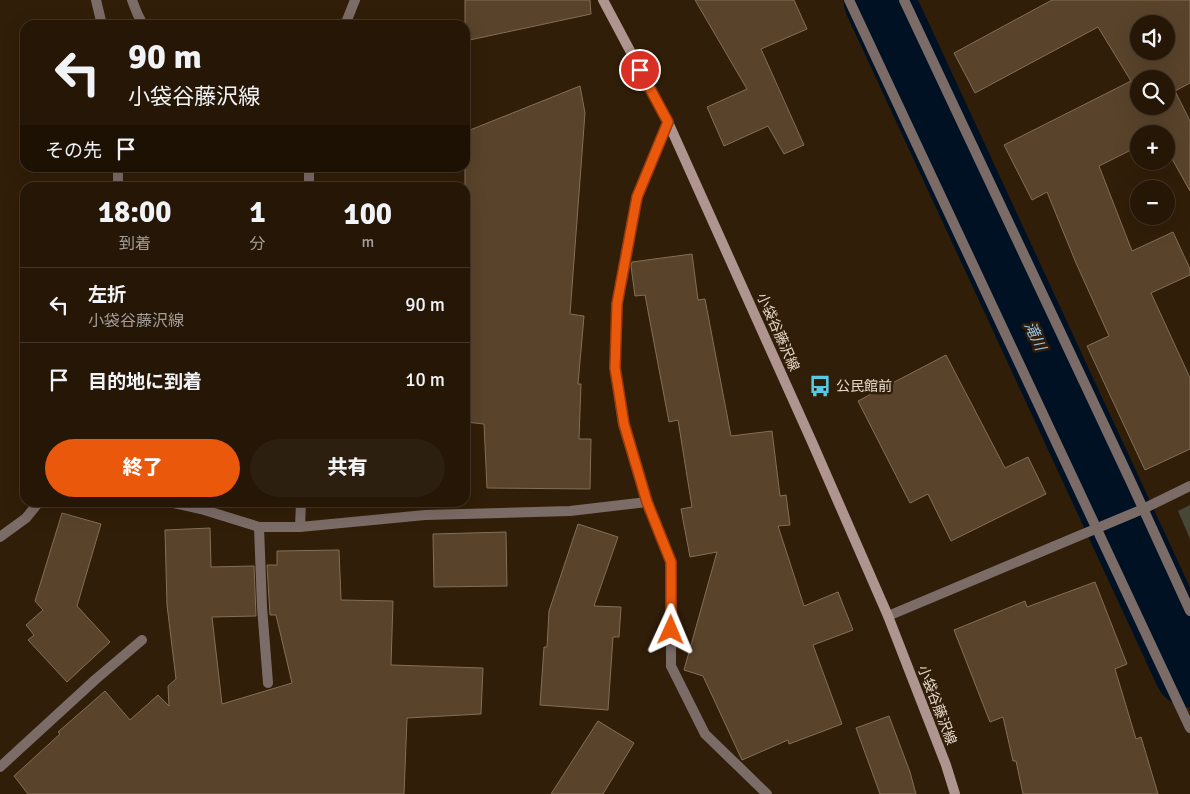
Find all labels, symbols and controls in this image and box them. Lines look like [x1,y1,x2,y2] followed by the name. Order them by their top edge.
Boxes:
[1130,15,1175,225] map controls
[1130,15,1175,60] button: sound
[128,35,202,78] text: 90 m
[45,40,110,105] icon: left
[619,49,661,91] pin
[626,56,654,84] icon: arrive
[1130,70,1175,115] button: search
[128,83,260,110] text: 小袋谷藤沢線
[1130,125,1175,170] button: +
[112,135,140,163] icon: arrive
[45,139,102,163] text: その先
[1130,180,1175,225] button: −
[98,194,172,231] text: 18:00
[249,194,266,231] text: 1
[343,196,392,233] text: 100
[361,232,374,252] text: m
[119,234,151,254] text: 到着
[249,234,266,254] text: 分
[88,283,126,307] text: 左折
[753,290,803,374] street label: 小袋谷藤沢線
[45,291,73,319] icon: left
[405,293,445,317] text: 90 m
[88,311,184,331] text: 小袋谷藤沢線
[1021,319,1050,355] water label: 滝川
[45,366,73,394] icon: arrive
[405,368,445,392] text: 10 m
[88,370,202,394] text: 目的地に到着
[807,373,833,399] bus stop icon: 公民館前
[836,378,892,395] place label: 公民館前
[45,439,240,497] button: 終了
[250,439,445,497] button: 共有
[644,603,696,655] position arrow
[914,663,960,747] street label: 小袋谷藤沢線

